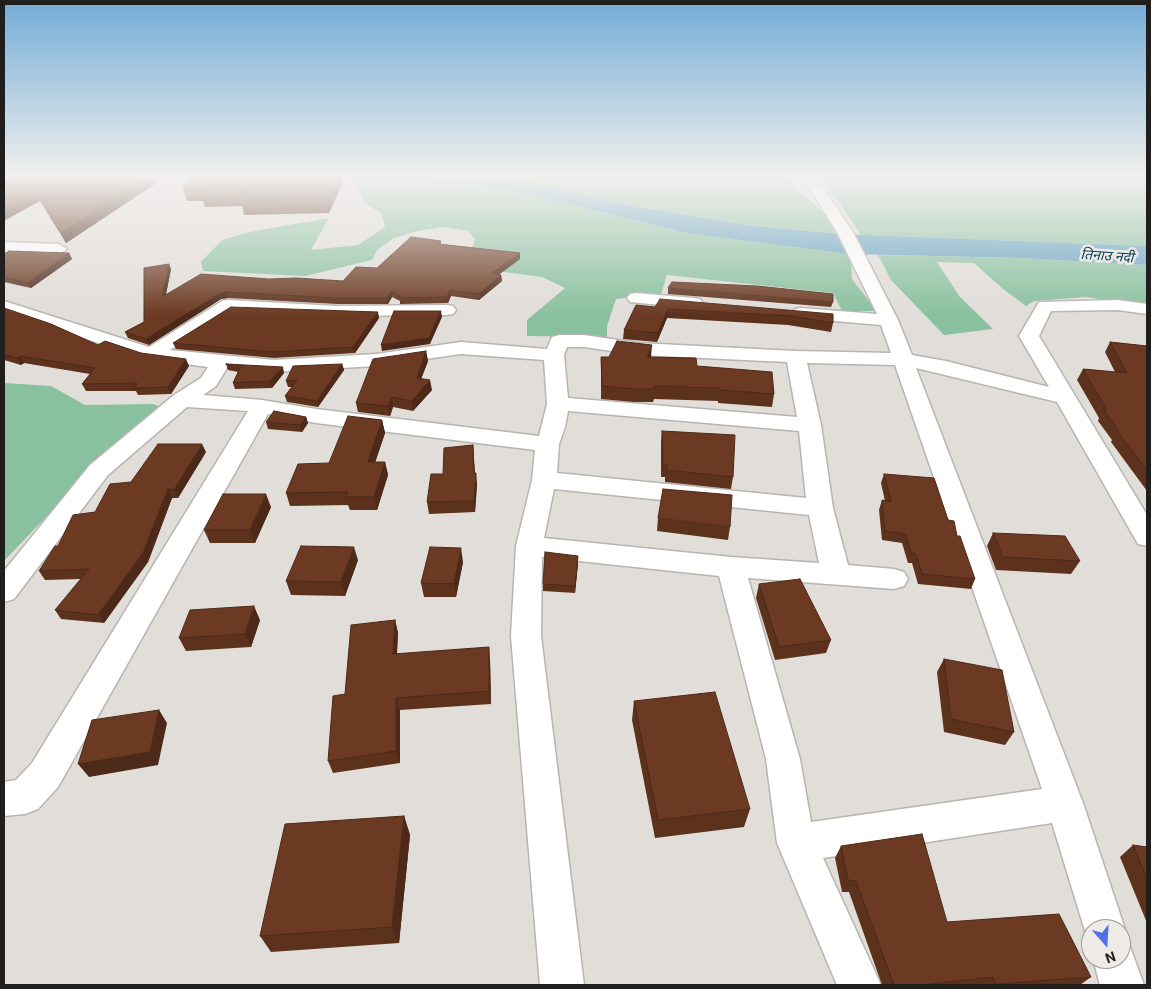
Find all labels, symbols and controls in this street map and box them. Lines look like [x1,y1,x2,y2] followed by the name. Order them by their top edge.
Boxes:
[1080,247,1134,267] water label: तिनाउ नदी
[1081,919,1131,969] north arrow
[1103,948,1118,966] text: N

